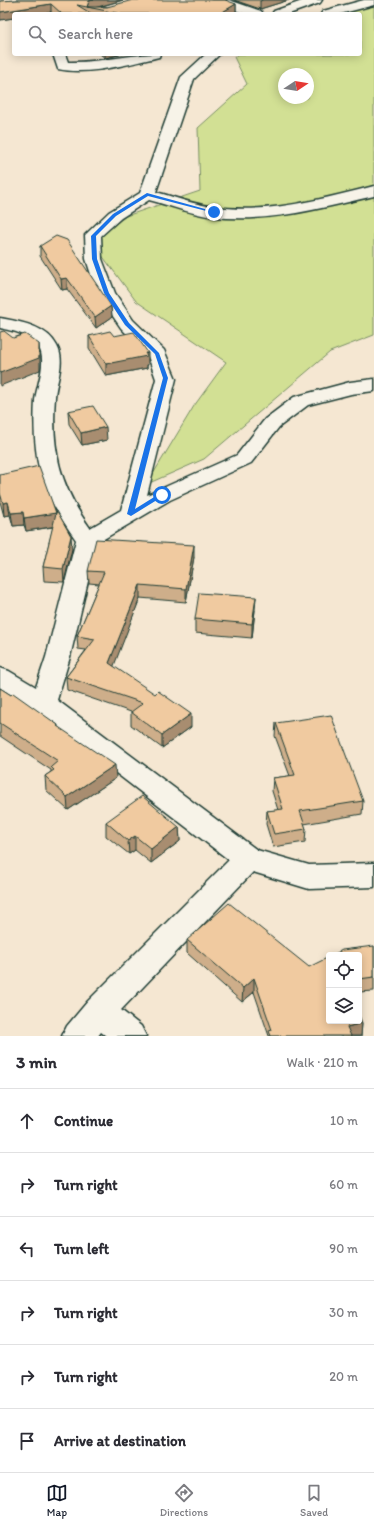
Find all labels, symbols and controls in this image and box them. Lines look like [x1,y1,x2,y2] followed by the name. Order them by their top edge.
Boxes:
[12,12,362,56] search box
[26,23,48,45] icon: search
[58,25,133,43] text: Search here
[278,68,314,104] north arrow
[205,203,223,221] route end
[153,486,171,504] route start
[326,952,362,1024] map controls
[326,952,362,988] button: locate
[326,988,362,1024] button: layers
[16,1052,57,1072] text: 3 min
[287,1055,358,1070] text: Walk · 210 m
[16,1110,38,1132] icon: ahead
[54,1112,113,1130] text: Continue
[330,1113,358,1128] text: 10 m
[16,1174,38,1196] icon: right
[54,1176,118,1194] text: Turn right
[329,1177,358,1192] text: 60 m
[16,1238,38,1260] icon: left
[54,1240,109,1258] text: Turn left
[329,1241,358,1256] text: 90 m
[16,1302,38,1324] icon: right
[54,1304,118,1322] text: Turn right
[329,1305,358,1320] text: 30 m
[16,1366,38,1388] icon: right
[54,1368,118,1386] text: Turn right
[329,1369,358,1384] text: 20 m
[16,1430,38,1452] icon: arrive
[54,1432,186,1450] text: Arrive at destination
[46,1482,68,1519] tab: Map
[160,1482,208,1519] tab: Directions
[300,1482,328,1519] tab: Saved

